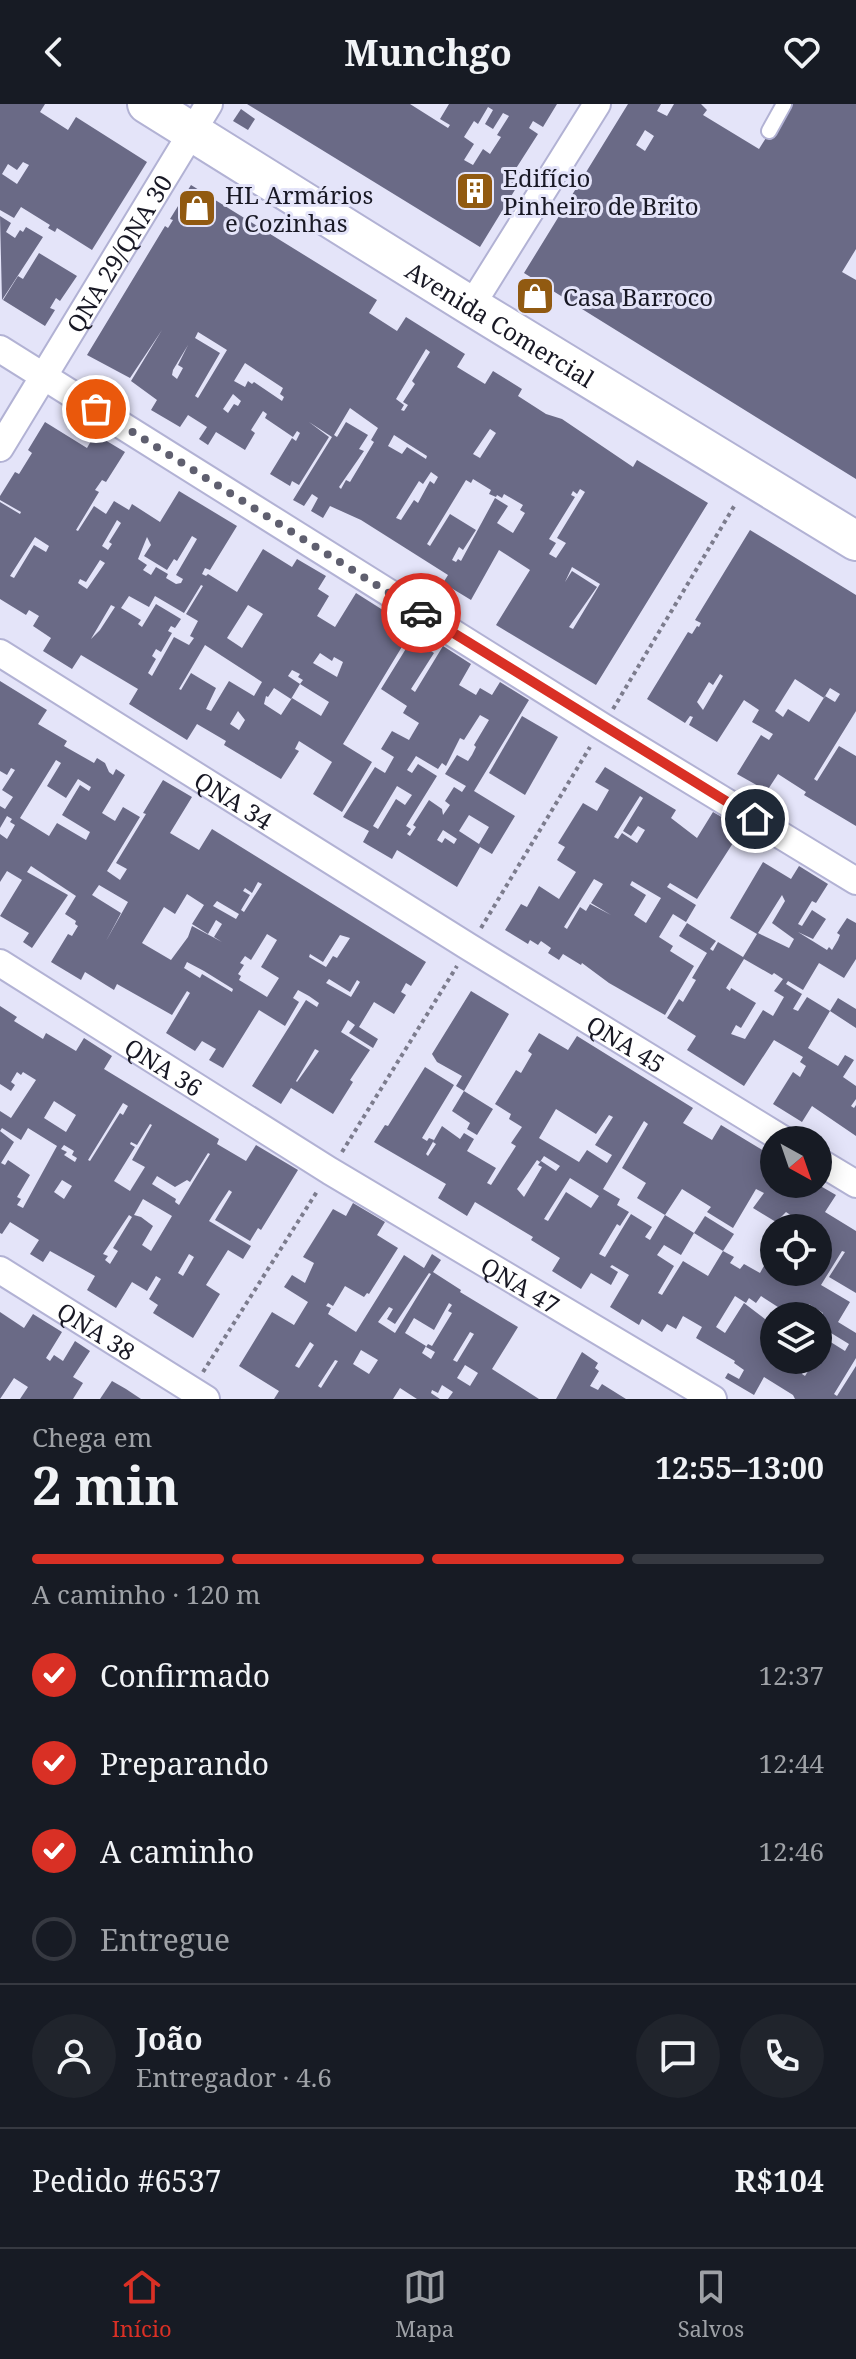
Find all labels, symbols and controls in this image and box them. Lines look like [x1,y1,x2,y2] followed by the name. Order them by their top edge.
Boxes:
[344,28,512,77] text: Munchgo
[32,30,76,74] icon: back
[780,30,824,74] icon: heart
[503,161,699,222] place label: Edifício Pinheiro de Brito
[58,168,179,338] street label: QNA 29/QNA 30
[454,170,496,212] building icon: Edifício Pinheiro de Brito
[225,178,373,239] place label: HL Armários e Cozinhas
[176,187,218,229] shop icon: HL Armários e Cozinhas
[400,253,601,394] street label: Avenida Comercial
[514,275,556,317] shop icon: Casa Barroco
[563,280,713,313] place label: Casa Barroco
[62,375,130,443] pin
[74,387,118,431] icon: bag
[381,573,461,653] courier
[399,591,443,635] icon: car
[189,763,280,837] street label: QNA 34
[721,785,789,853] pin
[733,797,777,841] icon: home
[581,1007,672,1080] street label: QNA 45
[119,1030,209,1103] street label: QNA 36
[760,1126,832,1198] north arrow
[760,1126,832,1374] map controls
[760,1214,832,1286] button: locate
[475,1248,566,1321] street label: QNA 47
[51,1294,142,1367] street label: QNA 38
[760,1302,832,1374] button: layers
[32,1419,152,1455] text: Chega em
[655,1447,824,1488] text: 12:55–13:00
[32,1449,179,1520] text: 2 min
[32,1576,261,1612] text: A caminho · 120 m
[32,1653,76,1697] icon: check
[100,1655,270,1696] text: Confirmado
[758,1657,824,1693] text: 12:37
[32,1741,76,1785] icon: check
[100,1743,269,1784] text: Preparando
[758,1745,824,1781] text: 12:44
[32,1829,76,1873] icon: check
[100,1831,254,1872] text: A caminho
[758,1833,824,1869] text: 12:46
[100,1919,230,1960] text: Entregue
[32,2014,116,2098] button: person
[636,2014,720,2098] button: chat
[740,2014,824,2098] button: phone
[136,2018,203,2059] text: João
[136,2059,332,2095] text: Entregador · 4.6
[32,2160,222,2201] text: Pedido #6537
[735,2160,824,2201] text: R$104
[112,2265,172,2343] tab: Início
[395,2265,454,2343] tab: Mapa
[678,2265,744,2343] tab: Salvos

